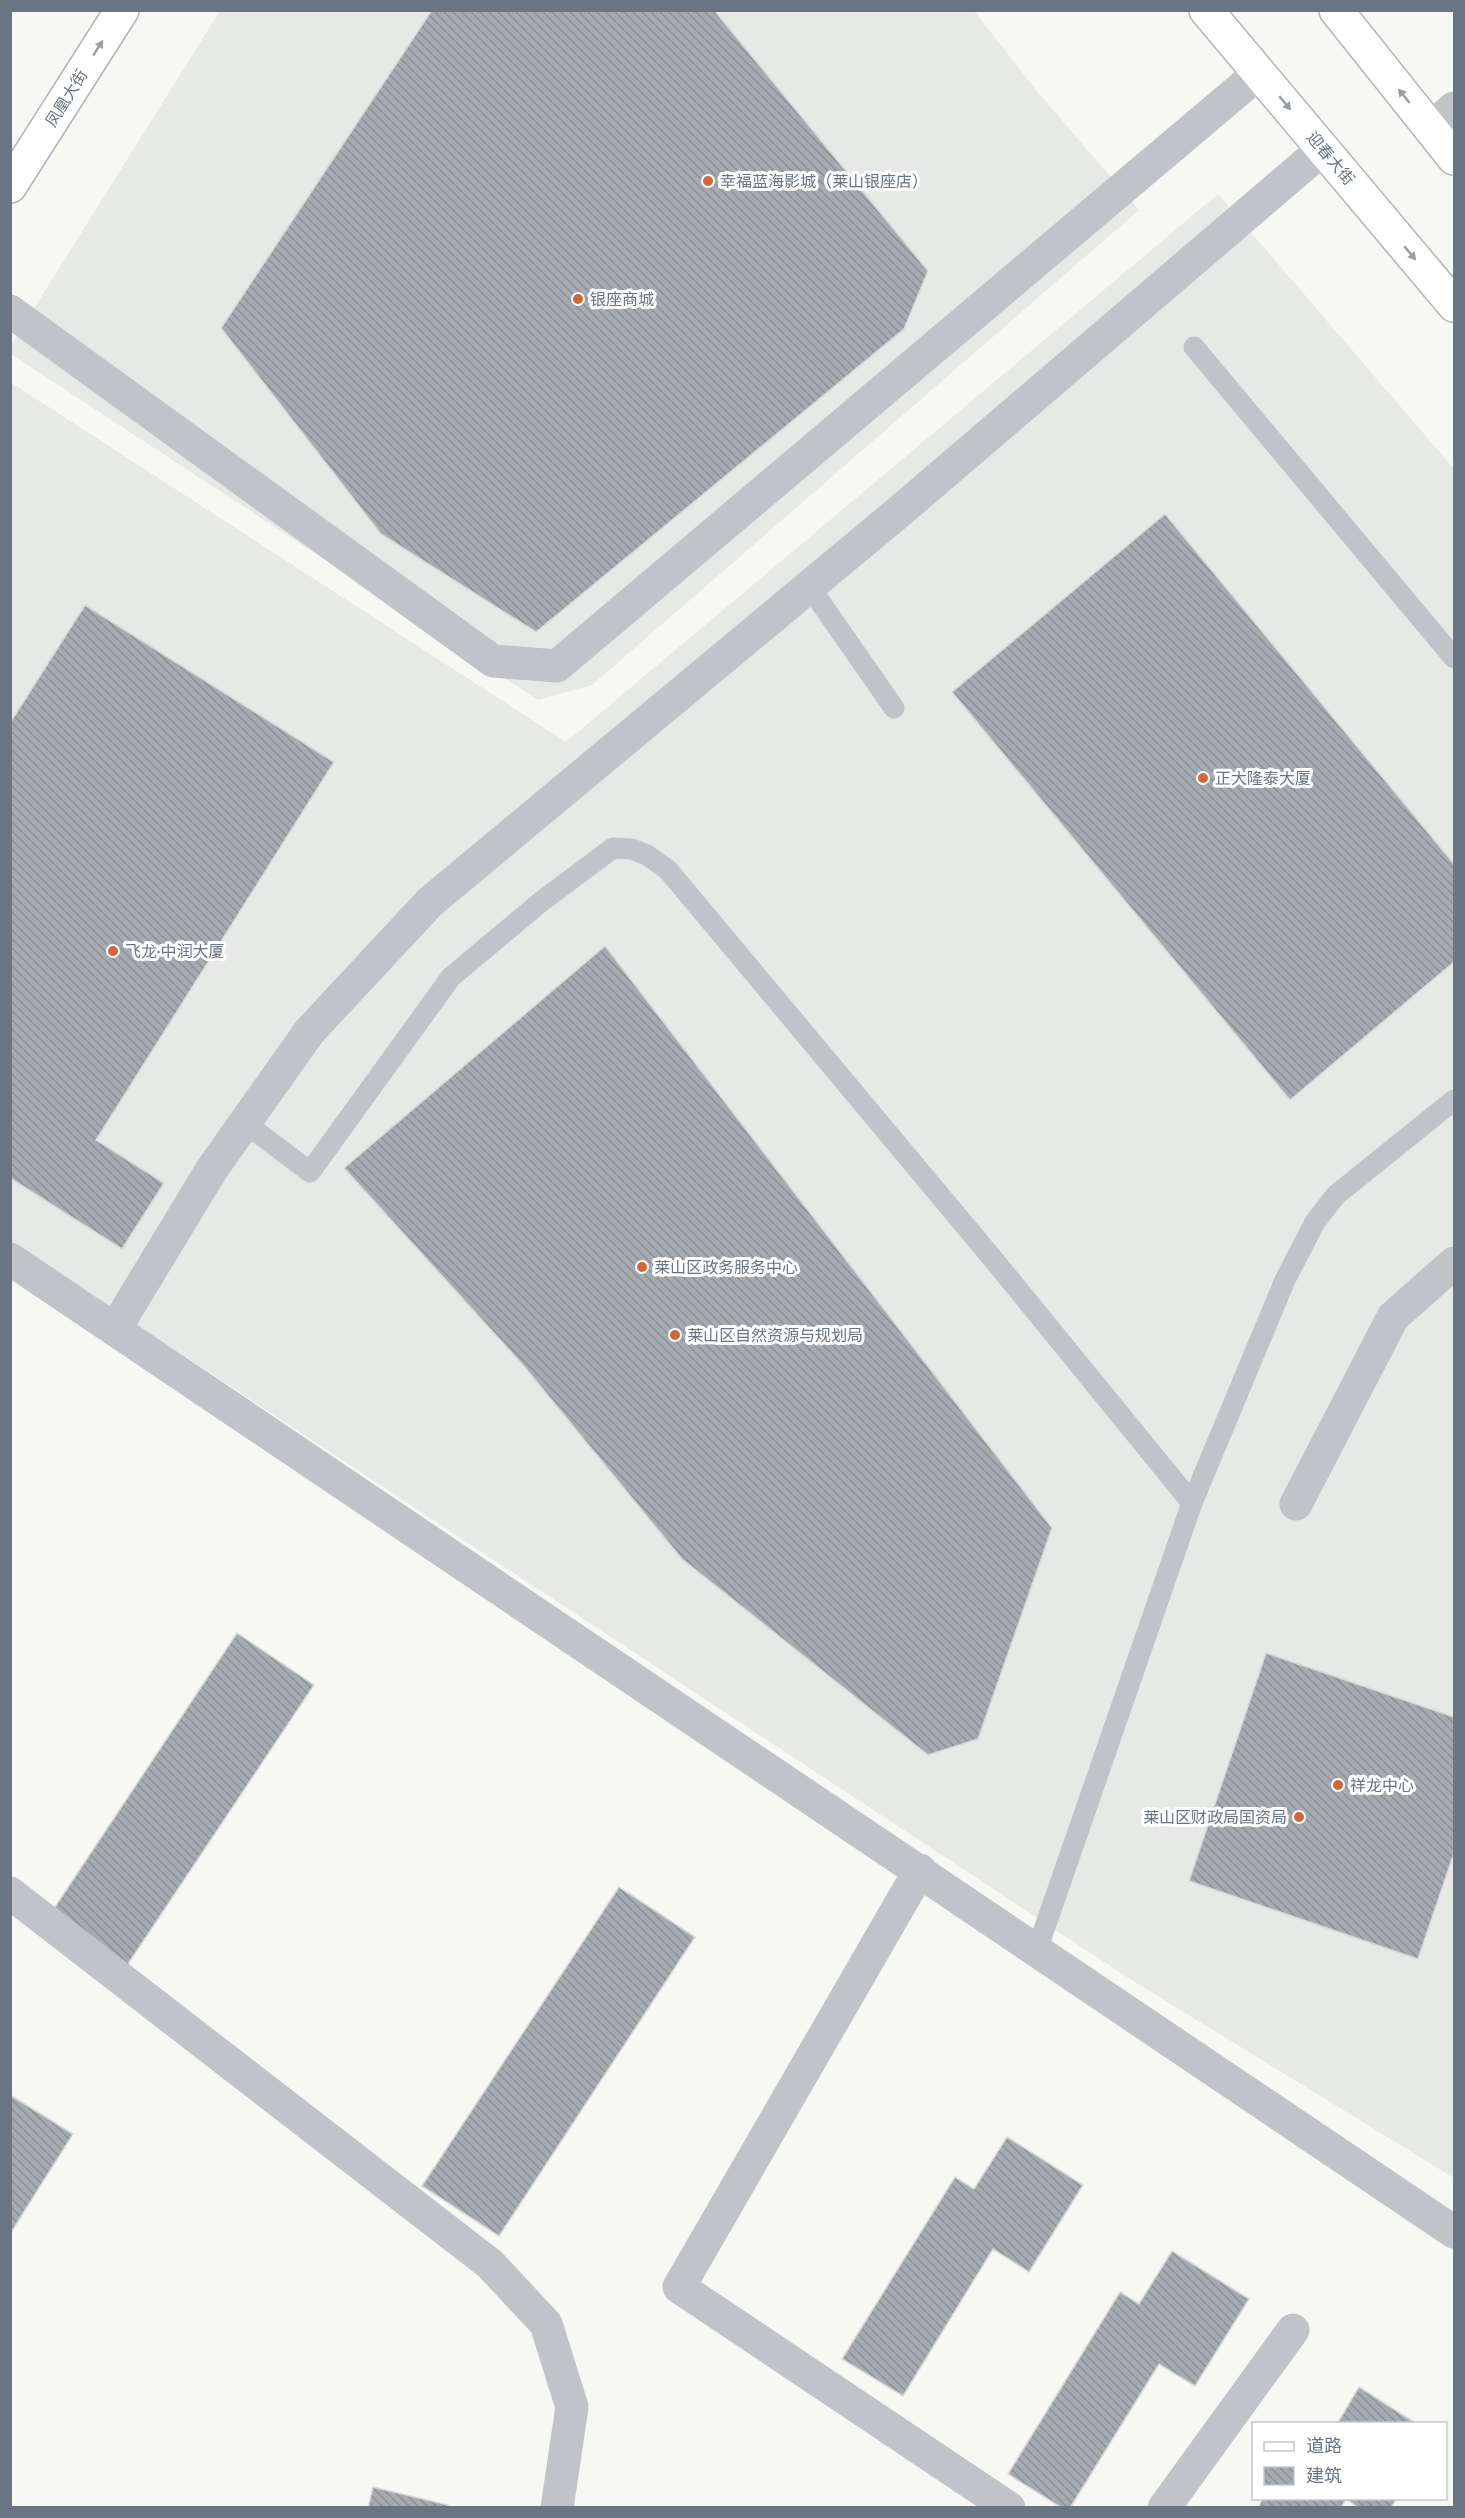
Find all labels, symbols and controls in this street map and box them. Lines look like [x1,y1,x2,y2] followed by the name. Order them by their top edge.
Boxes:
[93,40,104,57] one-way arrow
[41,66,91,130] street label: 凤凰大街
[1399,89,1411,104] one-way arrow
[1278,95,1291,111] one-way arrow
[1303,128,1358,189] street label: 迎春大街
[720,172,928,191] place label: 幸福蓝海影城（莱山银座店）
[701,174,715,188] marker: 幸福蓝海影城（莱山银座店）
[1403,245,1416,260] one-way arrow
[590,290,654,309] place label: 银座商城
[571,292,585,306] marker: 银座商城
[1215,769,1311,788] place label: 正大隆泰大厦
[1196,771,1210,785] marker: 正大隆泰大厦
[125,942,224,961] place label: 飞龙·中润大厦
[106,944,120,958] marker: 飞龙·中润大厦
[654,1258,798,1277] place label: 莱山区政务服务中心
[635,1260,649,1274] marker: 莱山区政务服务中心
[687,1326,863,1345] place label: 莱山区自然资源与规划局
[668,1328,682,1342] marker: 莱山区自然资源与规划局
[1350,1776,1414,1795] place label: 祥龙中心
[1331,1778,1345,1792] marker: 祥龙中心
[1143,1808,1287,1827] place label: 莱山区财政局国资局
[1292,1810,1306,1824] marker: 莱山区财政局国资局
[1252,2422,1447,2500] legend
[1306,2435,1342,2457] text: 道路
[1306,2465,1342,2487] text: 建筑

